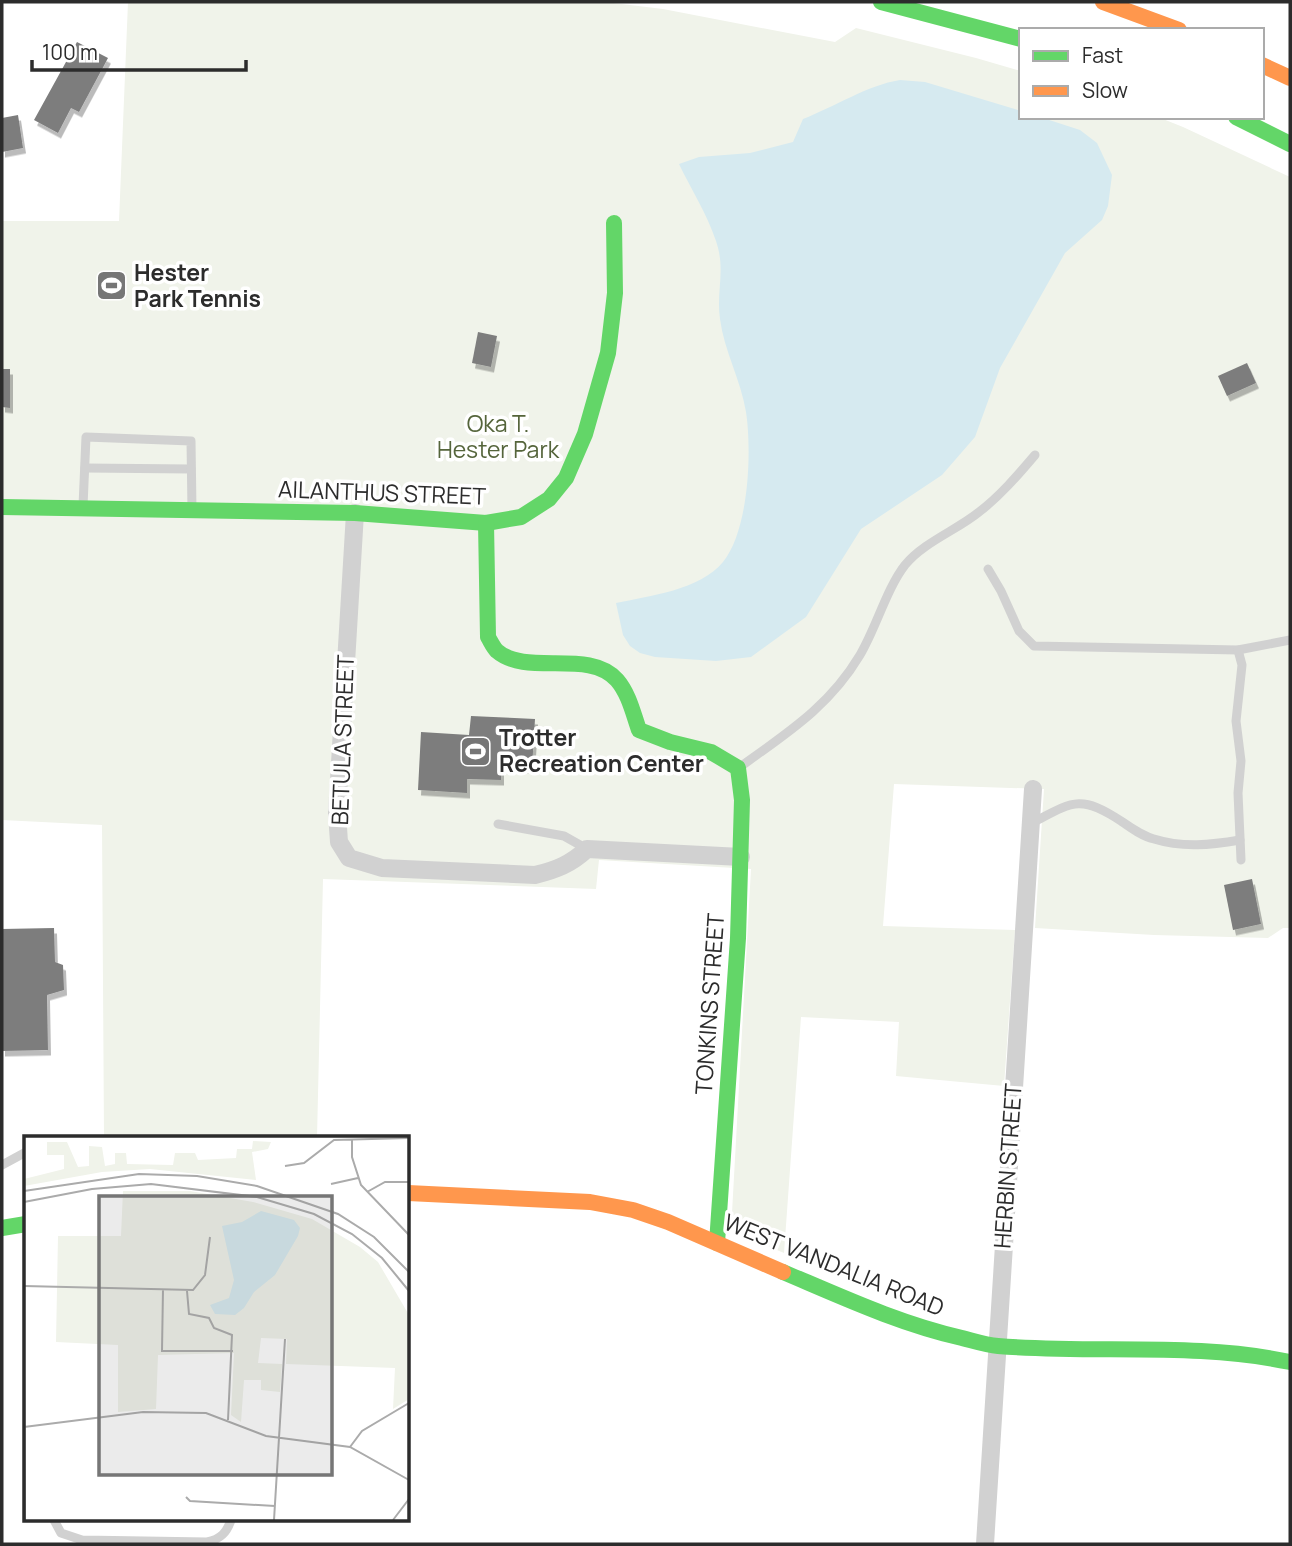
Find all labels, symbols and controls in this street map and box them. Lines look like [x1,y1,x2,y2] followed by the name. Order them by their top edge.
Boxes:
[32,28,245,72] scale bar
[1019,28,1264,119] legend
[42,38,98,66] text: 100 m
[1082,41,1123,69] text: Fast
[1082,76,1128,104] text: Slow
[134,256,261,314] place label: Hester Park Tennis
[94,269,128,303] sports icon: Hester Park Tennis
[437,407,560,465] park label: Oka T. Hester Park
[278,472,487,512] street label: AILANTHUS STREET
[323,654,361,826] street label: BETULA STREET
[499,721,704,779] place label: Trotter Recreation Center
[459,734,493,768] sports icon: Trotter Recreation Center
[687,912,731,1096] street label: TONKINS STREET
[985,1082,1029,1250] street label: HERBIN STREET
[24,1136,410,1522] inset map
[719,1205,949,1323] street label: WEST VANDALIA ROAD

